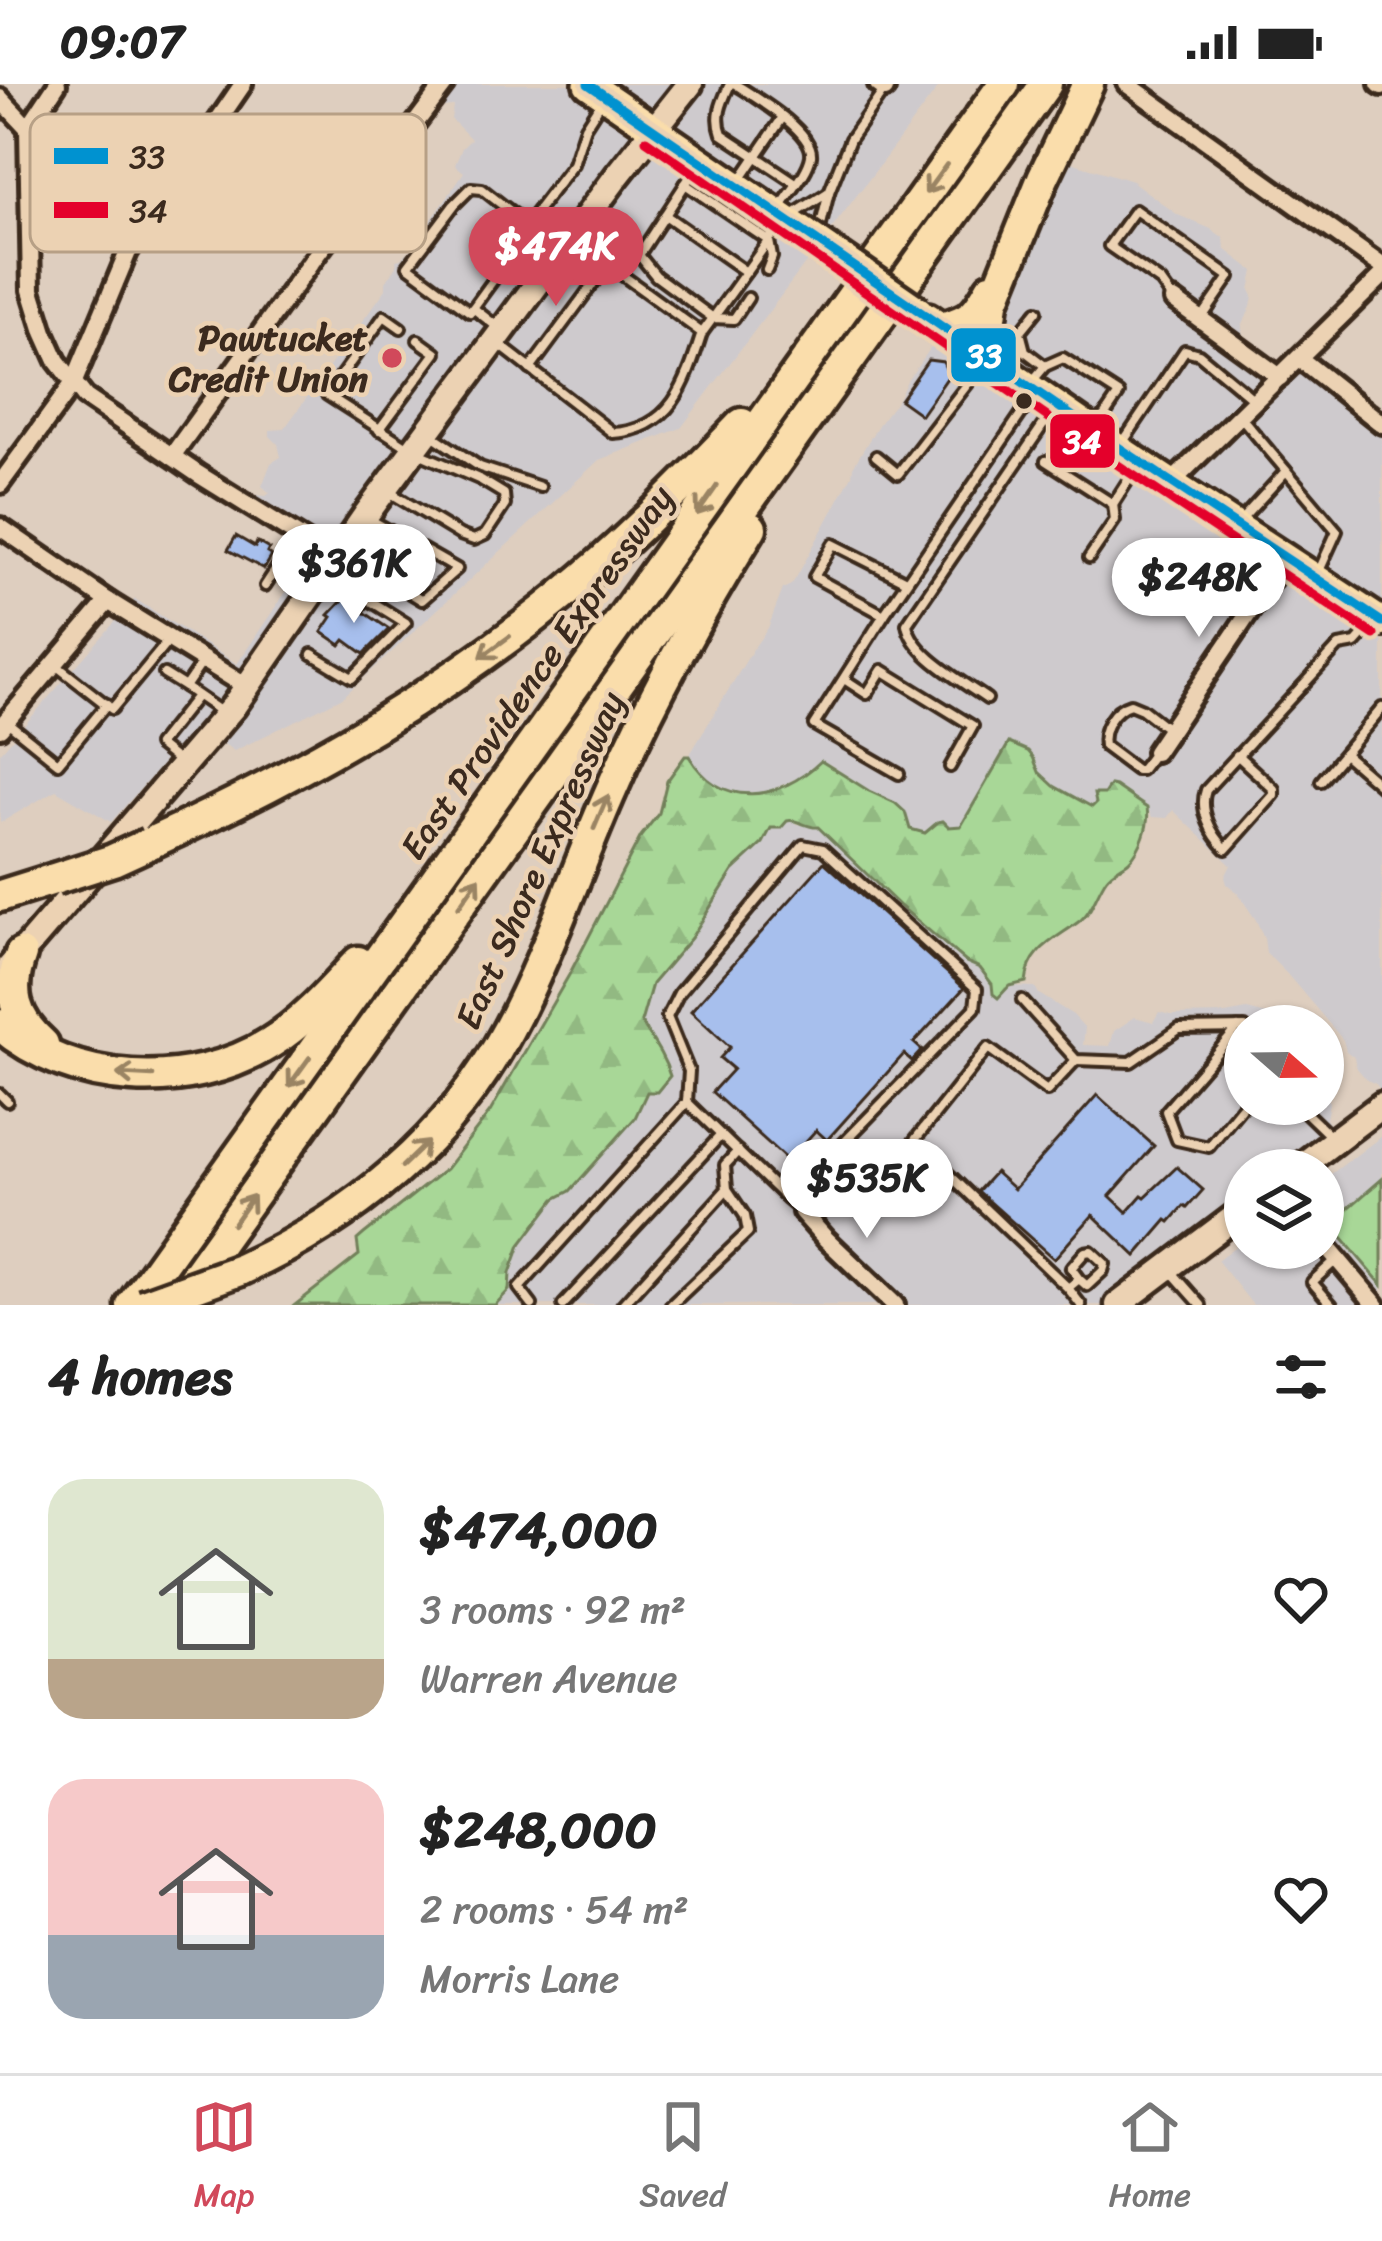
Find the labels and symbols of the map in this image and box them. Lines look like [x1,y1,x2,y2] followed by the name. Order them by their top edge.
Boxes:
[30,114,426,252] legend
[129,128,165,186] text: 33
[924,162,949,195] one-way arrow
[129,182,168,240] text: 34
[472,207,640,309] pin: $474K
[168,306,369,411] place label: Pawtucket Credit Union
[949,326,1018,384] line badge: 33
[965,327,1002,385] text: 33
[379,345,405,371] marker: Pawtucket Credit Union
[1013,390,1035,412] unlabelled marker
[1048,412,1117,470] line badge: 34
[1062,413,1102,471] text: 34
[383,471,691,874] street label: East Providence Expressway
[695,483,720,516] one-way arrow
[270,524,438,626] pin: $361K
[1115,538,1283,640] pin: $248K
[479,634,512,659] one-way arrow
[437,681,643,1040] street label: East Shore Expressway
[592,794,614,830] one-way arrow
[456,876,481,909] one-way arrow
[1224,1005,1344,1125] north arrow
[287,1055,312,1088] one-way arrow
[116,1063,155,1086] one-way arrow
[783,1139,951,1241] pin: $535K
[400,1140,429,1168] one-way arrow
[229,1194,255,1227] one-way arrow

